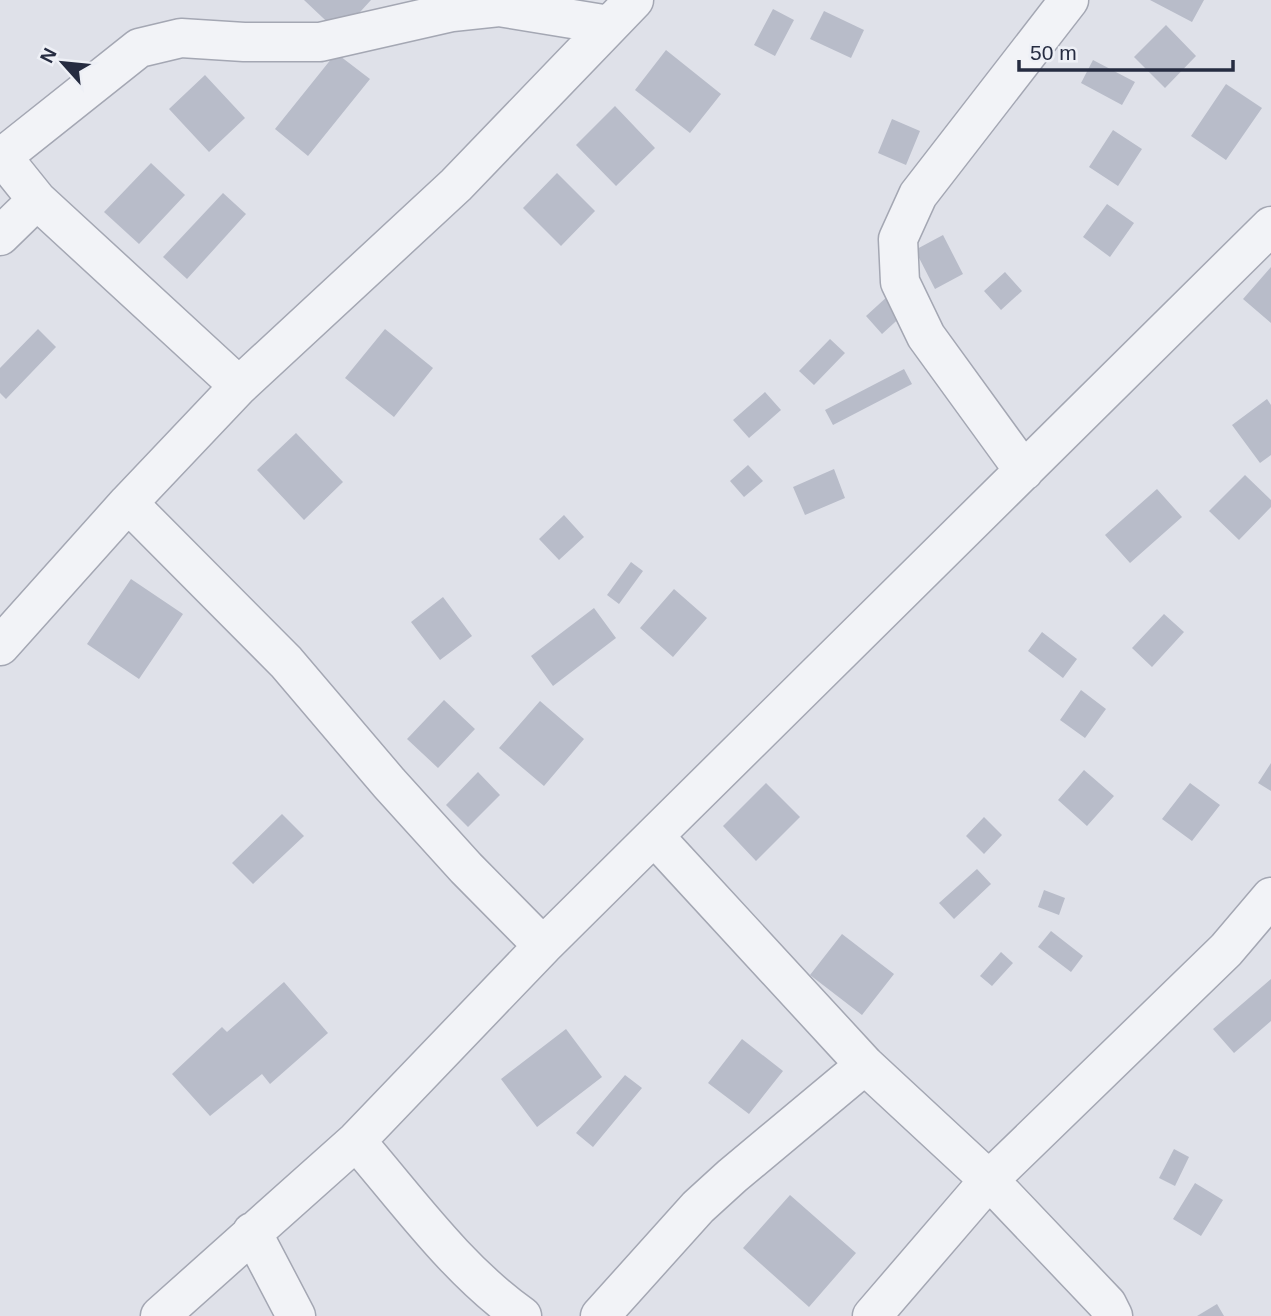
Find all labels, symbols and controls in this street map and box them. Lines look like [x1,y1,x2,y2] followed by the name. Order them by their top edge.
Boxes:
[28,28,98,98] north arrow
[1019,28,1232,72] scale bar
[1030,41,1077,64] text: 50 m
[36,45,61,66] text: N

